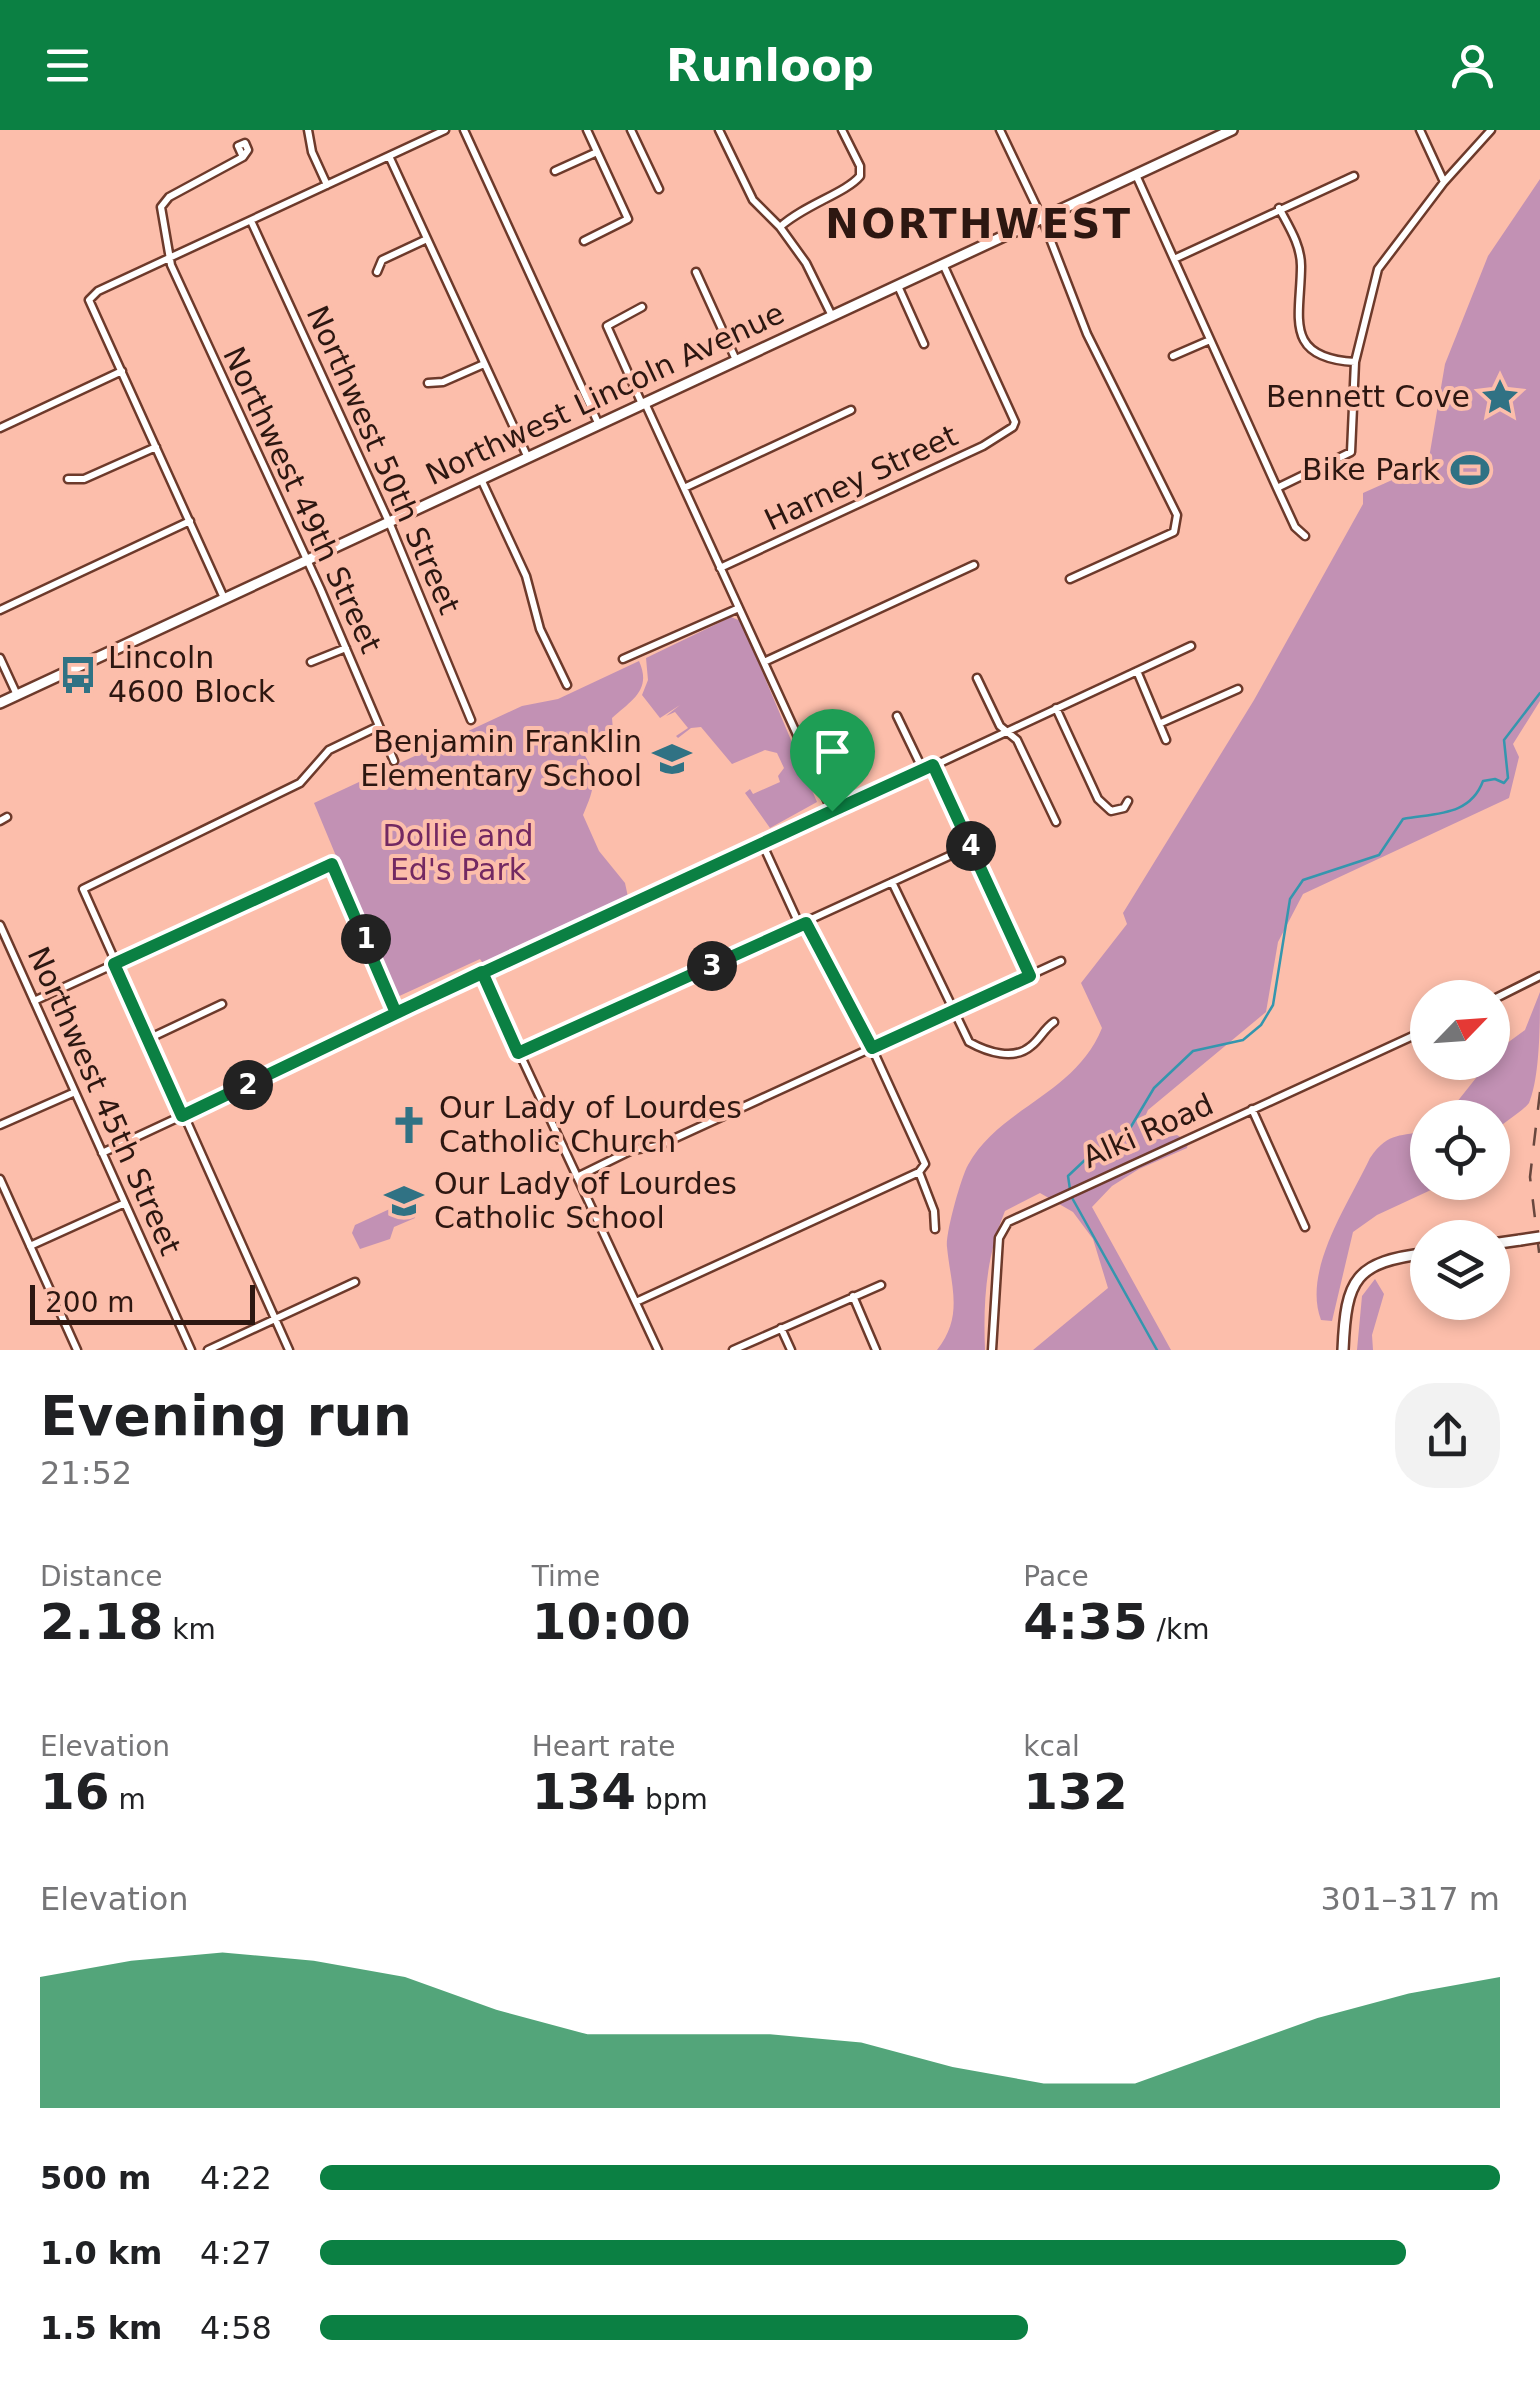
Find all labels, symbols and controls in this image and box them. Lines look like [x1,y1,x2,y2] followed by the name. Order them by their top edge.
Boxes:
[40,38,95,93] icon: menu
[1445,38,1500,93] icon: person
[666,39,874,92] text: Runloop
[825,201,1133,247] district label: NORTHWEST
[420,295,789,492] street label: Northwest Lincoln Avenue
[300,300,467,619] street label: Northwest 50th Street
[216,341,389,659] street label: Northwest 49th Street
[1479,376,1521,418] place icon: Bennett Cove
[1266,379,1470,414] place label: Bennett Cove
[759,417,963,538] street label: Harney Street
[1449,449,1491,491] sports icon: Bike Park
[1302,452,1441,487] place label: Bike Park
[108,640,276,709] place label: Lincoln 4600 Block
[57,654,99,696] bus stop icon: Lincoln 4600 Block
[790,709,875,812] pin
[360,724,642,793] place label: Benjamin Franklin Elementary School
[805,724,860,779] icon: arrive
[651,738,693,780] school or university icon: Benjamin Franklin Elementary School
[383,818,533,887] park label: Dollie and Ed's Park
[946,821,996,871] pin: 4
[961,829,981,862] text: 4
[341,914,391,964] pin: 1
[356,922,376,955] text: 1
[21,941,188,1260] street label: Northwest 45th Street
[687,941,737,991] pin: 3
[702,949,722,982] text: 3
[1410,980,1510,1080] north arrow
[1410,980,1510,1320] map controls
[223,1060,273,1110] pin: 2
[238,1068,258,1101] text: 2
[1077,1086,1219,1175] street label: Alki Road
[439,1090,742,1159] place label: Our Lady of Lourdes Catholic Church
[1410,1100,1510,1200] button: locate
[388,1104,430,1146] church icon: Our Lady of Lourdes Catholic Church
[434,1166,737,1235] place label: Our Lady of Lourdes Catholic School
[383,1180,425,1222] school or university icon: Our Lady of Lourdes Catholic School
[1410,1220,1510,1320] button: layers
[30,1280,255,1324] scale bar
[45,1286,135,1319] text: 200 m
[1395,1383,1500,1488] button: share
[40,1384,412,1448] text: Evening run
[40,1454,132,1492] text: 21:52
[40,1560,162,1593] text: Distance
[532,1560,600,1593] text: Time
[1023,1560,1089,1593] text: Pace
[40,1593,163,1651] text: 2.18
[532,1593,691,1651] text: 10:00
[1023,1593,1148,1651] text: 4:35
[163,1613,216,1646] text: km
[1148,1613,1210,1646] text: /km
[40,1730,170,1763] text: Elevation
[532,1730,675,1763] text: Heart rate
[1023,1730,1080,1763] text: kcal
[40,1763,110,1821] text: 16
[532,1763,636,1821] text: 134
[1023,1763,1128,1821] text: 132
[110,1783,146,1816] text: m
[636,1783,708,1816] text: bpm
[40,1880,189,1918] text: Elevation
[1321,1880,1500,1918] text: 301–317 m
[40,2159,151,2197] text: 500 m
[200,2159,272,2197] text: 4:22
[40,2234,162,2272] text: 1.0 km
[200,2234,272,2272] text: 4:27
[40,2309,162,2347] text: 1.5 km
[200,2309,272,2347] text: 4:58

